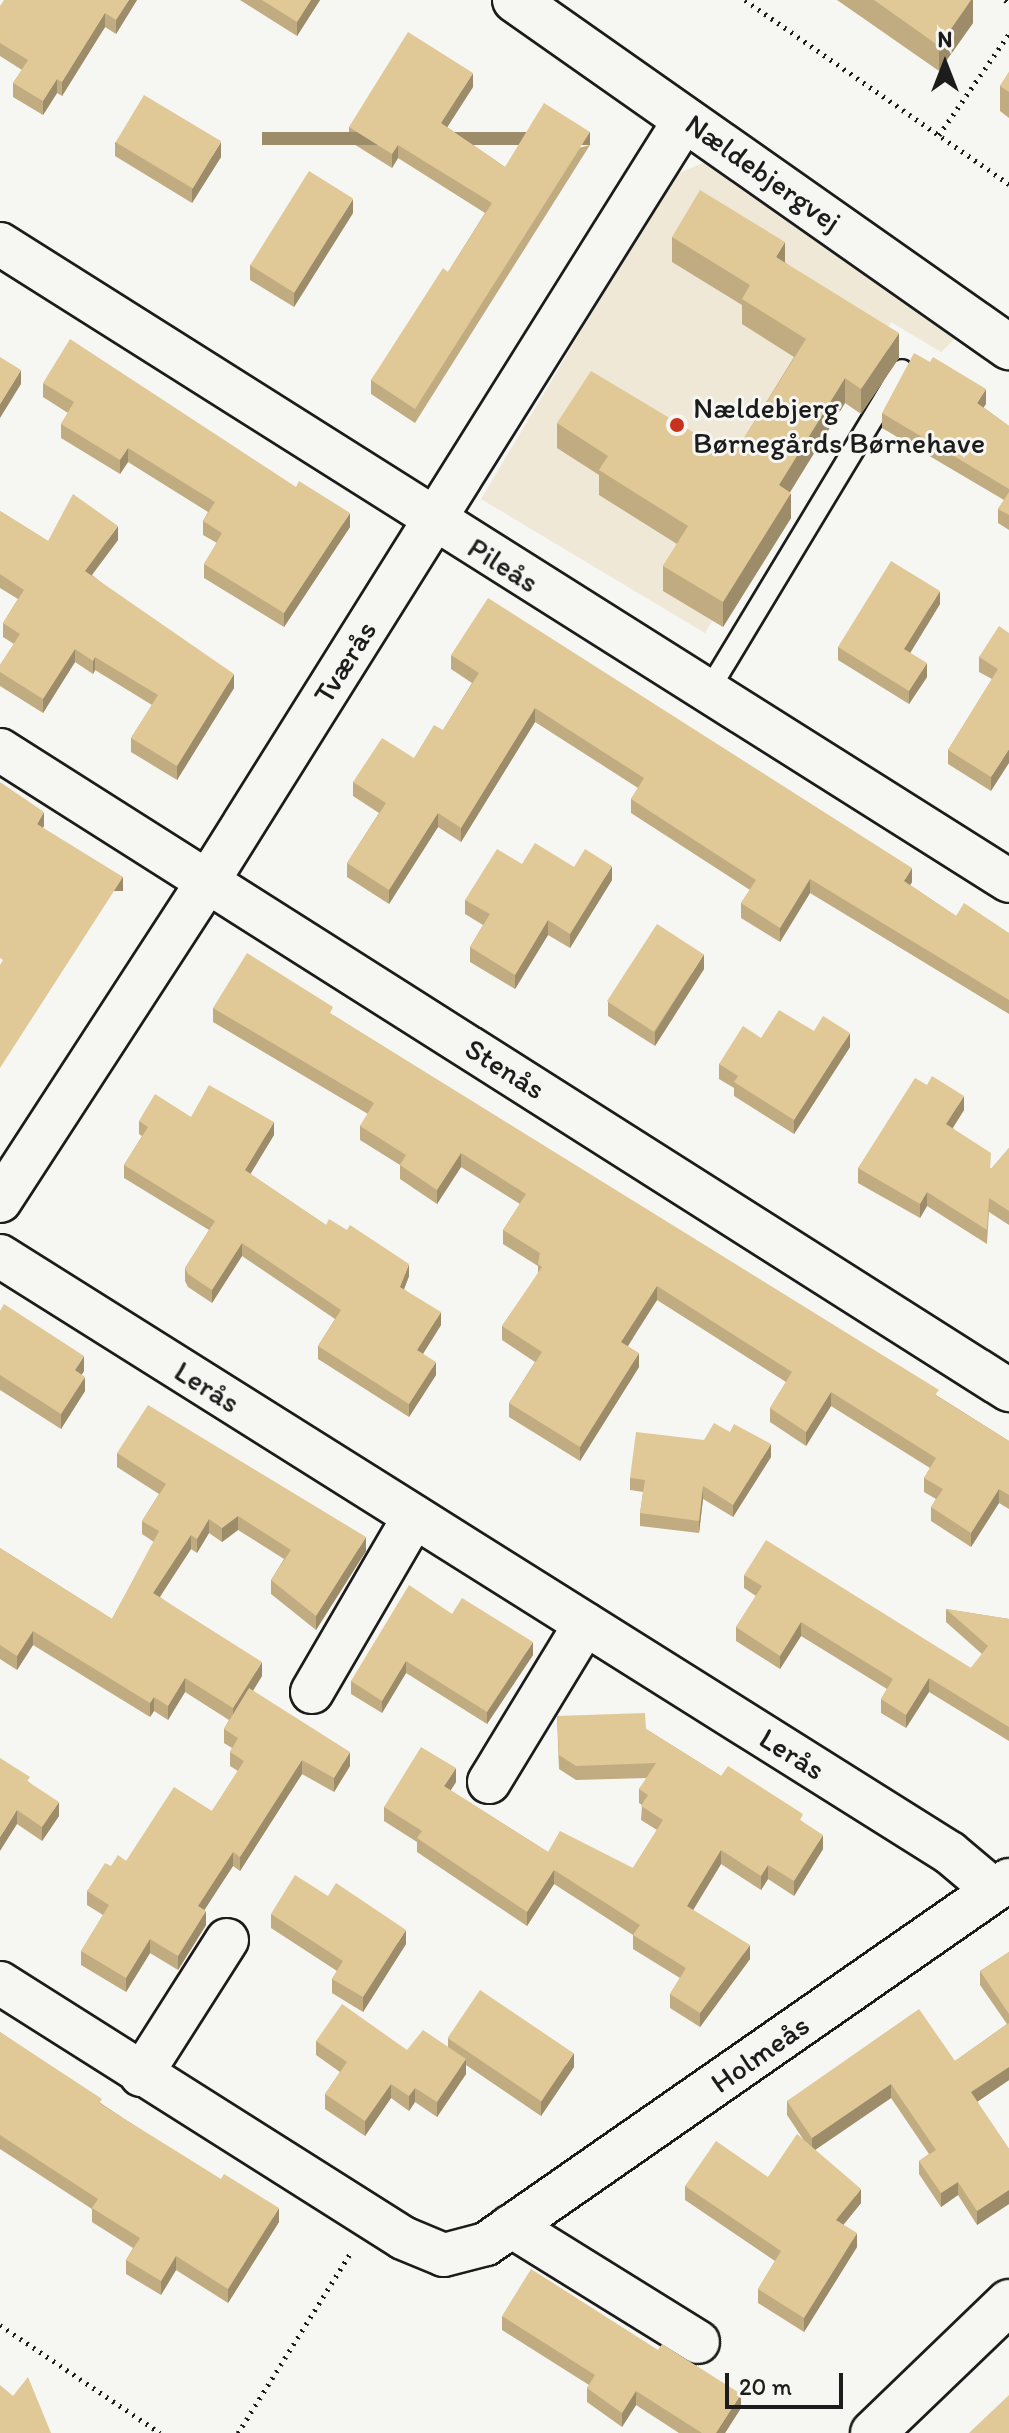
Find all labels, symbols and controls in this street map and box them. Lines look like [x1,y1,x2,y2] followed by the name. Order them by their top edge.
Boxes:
[905,24,985,104] north arrow
[938,26,952,53] text: N
[678,106,848,240] street label: Nældebjergvej
[693,390,985,460] place label: Nældebjerg Børnegårds Børnehave
[668,416,686,434] marker: Nældebjerg Børnegårds Børnehave
[461,529,545,601] street label: Pileås
[306,614,384,710] street label: Tværås
[458,1031,552,1107] street label: Stenås
[168,1353,246,1421] street label: Lerås
[753,1720,831,1788] street label: Lerås
[704,2007,816,2101] street label: Holmeås
[729,2357,847,2407] scale bar
[739,2372,792,2401] text: 20 m

